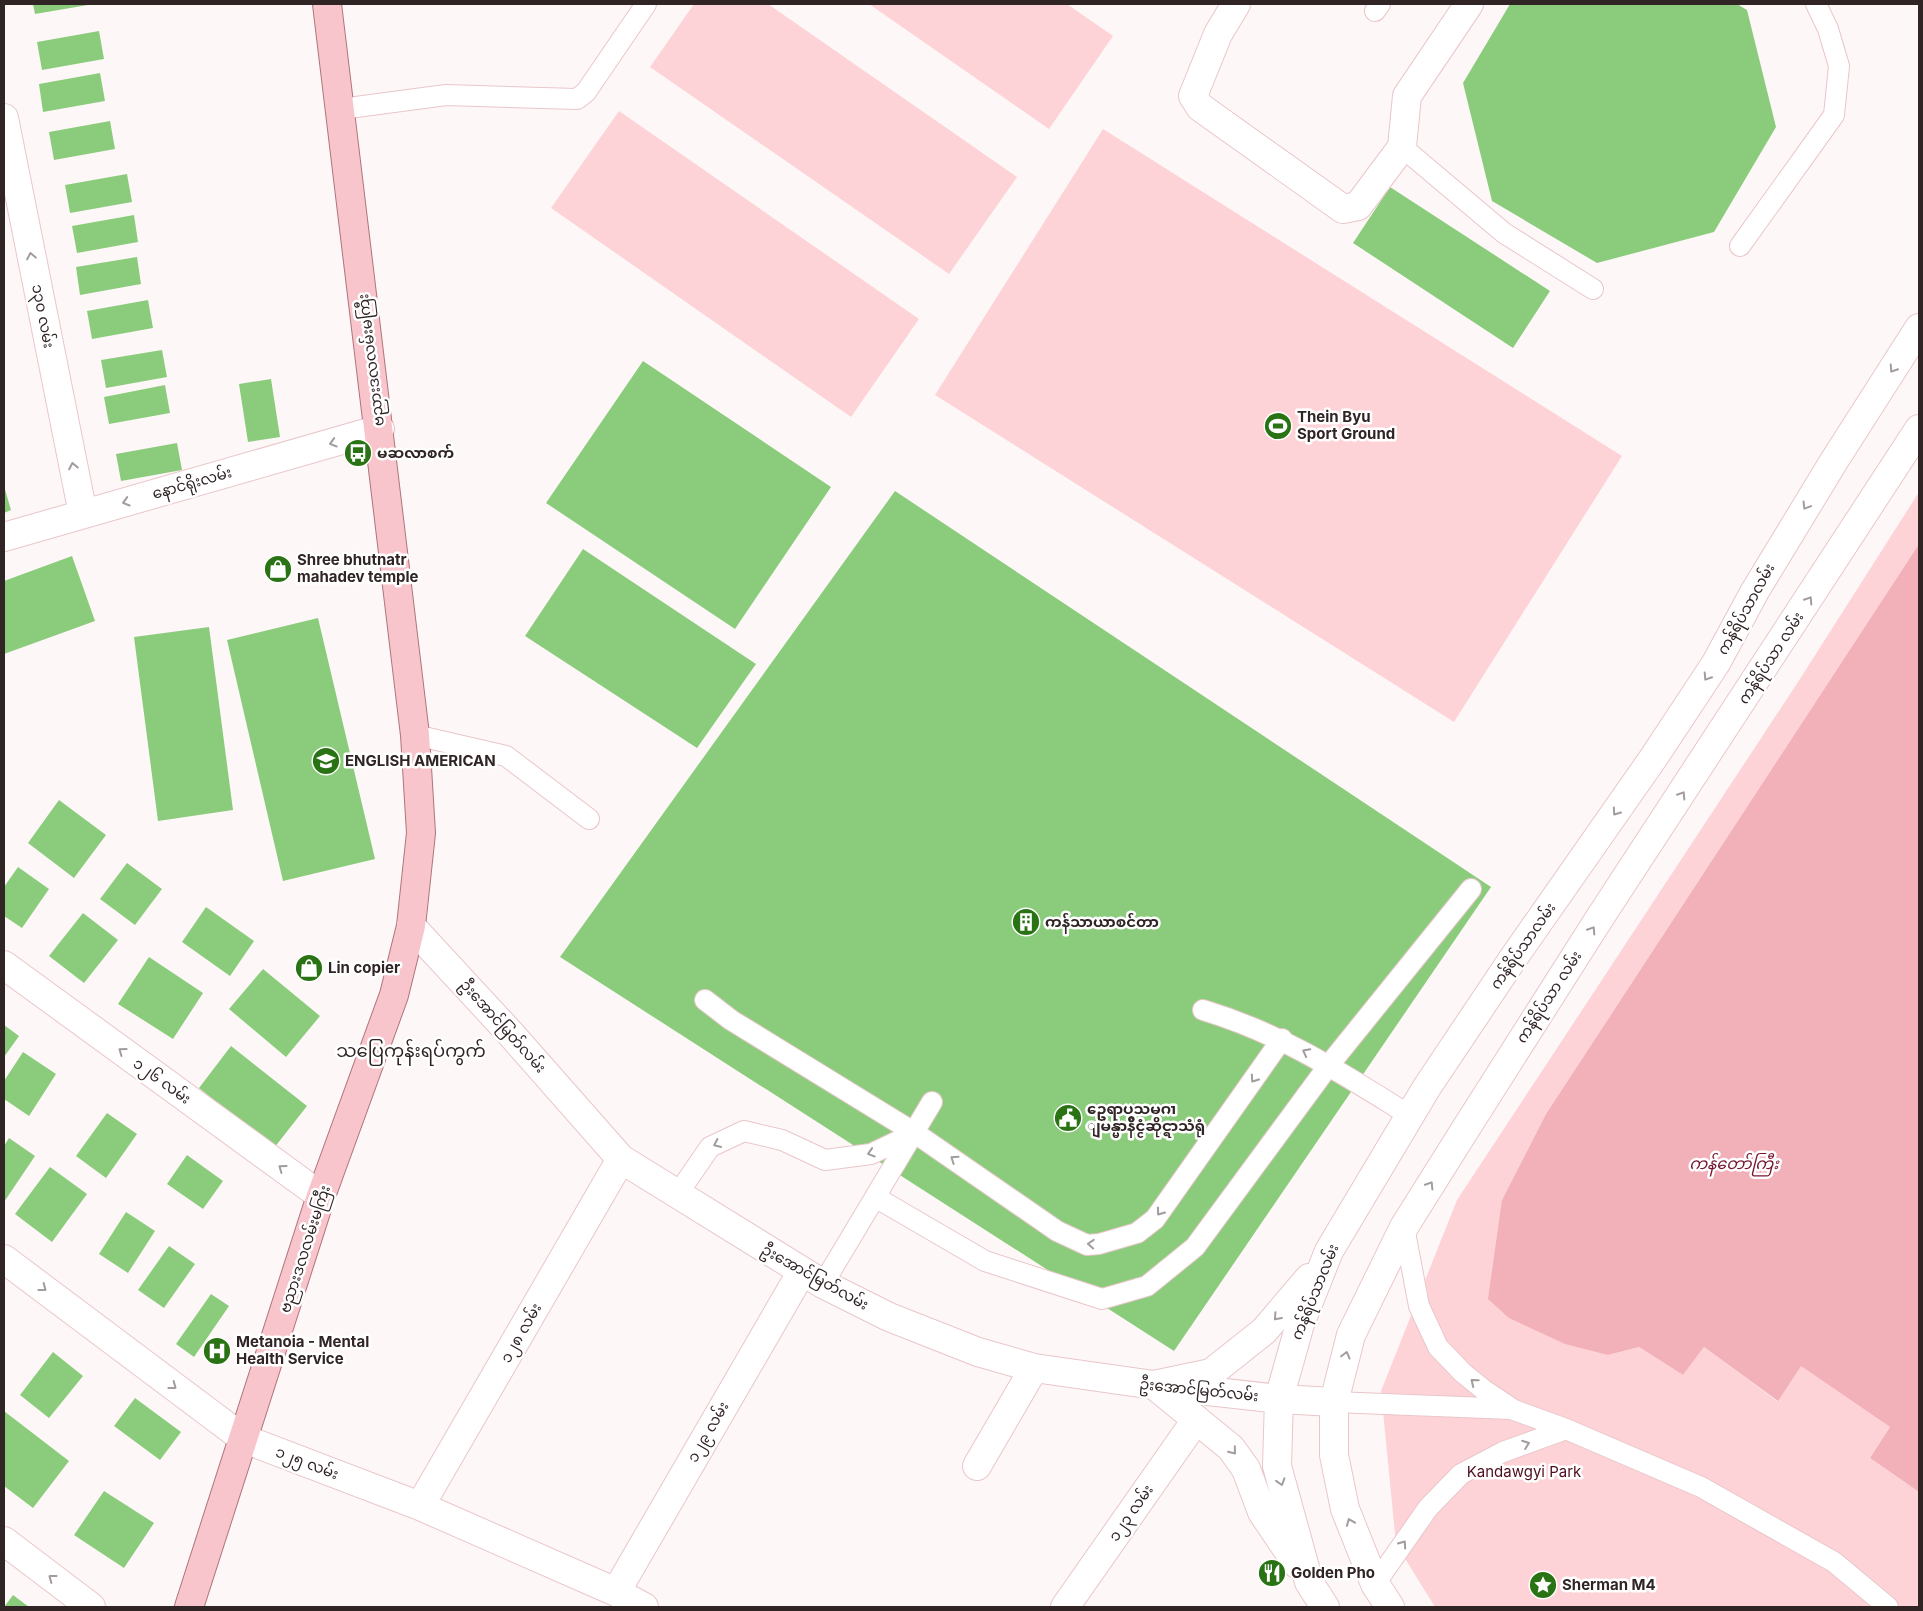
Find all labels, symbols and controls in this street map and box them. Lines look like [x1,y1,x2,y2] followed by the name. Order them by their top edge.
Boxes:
[27,251,37,260] one-way arrow
[25,282,59,350] street label: ၁၃၀ လမ်း
[353,292,391,427] street label: ဗညားဒလလမ်းမကြီး
[1890,363,1899,373] one-way arrow
[1297,407,1395,443] place label: Thein Byu Sport Ground
[1263,411,1293,441] sports icon: Thein Byu Sport Ground
[329,437,337,447] one-way arrow
[343,438,373,468] bus stop icon: မဆလာစက်
[377,443,454,462] place label: မဆလာစက်
[69,462,79,471] one-way arrow
[150,462,235,506] street label: နောင်ရိုးလမ်း
[123,496,131,506] one-way arrow
[1803,501,1813,510] one-way arrow
[297,550,419,586] place label: Shree bhutnatr mahadev temple
[263,554,293,584] shop icon: Shree bhutnatr mahadev temple
[1713,560,1781,659] street label: ကန်ရိပ်သာလမ်း
[1802,596,1812,605] one-way arrow
[1734,608,1810,709] street label: ကန်ရိပ်သာ လမ်း
[1703,671,1713,680] one-way arrow
[311,746,341,776] school or university icon: ENGLISH AMERICAN
[345,751,496,770] place label: ENGLISH AMERICAN
[1676,791,1685,800] one-way arrow
[1613,806,1622,816] one-way arrow
[1486,899,1562,995] street label: ကန်ရိပ်သာလမ်း
[1011,907,1041,937] building icon: ကန်သာယာစင်တာ
[1045,912,1159,934] place label: ကန်သာယာစင်တာ
[1586,926,1596,935] one-way arrow
[1512,947,1588,1048] street label: ကန်ရိပ်သာ လမ်း
[294,953,324,983] shop icon: Lin copier
[328,958,400,977] place label: Lin copier
[454,975,550,1078] street label: ဦးအောင်မြတ်လမ်း
[336,1038,486,1066] district label: သပြေကုန်းရပ်ကွက်
[118,1048,128,1057] one-way arrow
[1302,1048,1311,1058] one-way arrow
[128,1053,195,1110] street label: ၁၂၆ လမ်း
[1251,1073,1260,1083] one-way arrow
[1087,1099,1205,1138] place label: ဥေရာပသမဂၢ ျမန္မာနိဳင္ငံဆိုင္ရာသံရုံ
[1053,1103,1083,1133] public building icon: ဥေရာပသမဂၢ ျမန္မာနိဳင္ငံဆိုင္ရာသံရုံ
[713,1137,722,1148] one-way arrow
[867,1147,875,1157] one-way arrow
[1689,1152,1780,1177] water label: ကန်တော်ကြီး
[950,1156,959,1165] one-way arrow
[279,1165,288,1173] one-way arrow
[1423,1182,1433,1191] one-way arrow
[275,1183,337,1316] street label: ဗညားဒလလမ်းမကြီး
[1157,1206,1166,1216] one-way arrow
[1086,1238,1094,1249] one-way arrow
[757,1239,872,1316] street label: ဦးအောင်မြတ်လမ်း
[1287,1241,1345,1344] street label: ကန်ရိပ်သာလမ်း
[37,1283,46,1291] one-way arrow
[496,1300,548,1367] street label: ၁၂၈ လမ်း
[1274,1312,1283,1321] one-way arrow
[236,1332,369,1368] place label: Metanoia - Mental Health Service
[202,1336,232,1366] hospital icon: Metanoia - Mental Health Service
[1341,1351,1351,1359] one-way arrow
[1138,1374,1260,1408] street label: ဦးအောင်မြတ်လမ်း
[1471,1379,1480,1387] one-way arrow
[167,1380,177,1389] one-way arrow
[683,1398,735,1467] street label: ၁၂၉ လမ်း
[1521,1440,1529,1450] one-way arrow
[272,1442,341,1486] street label: ၁၂၅ လမ်း
[1227,1446,1236,1455] one-way arrow
[1467,1462,1582,1481] park label: Kandawgyi Park
[1276,1477,1286,1485] one-way arrow
[1104,1481,1160,1547] street label: ၁၂၃ လမ်း
[1346,1518,1357,1527] one-way arrow
[1397,1540,1406,1550] one-way arrow
[1257,1558,1287,1588] restaurant icon: Golden Pho
[1291,1563,1375,1582] place label: Golden Pho
[1528,1570,1558,1600] place icon: Sherman M4
[48,1575,58,1584] one-way arrow
[1562,1575,1656,1594] place label: Sherman M4

